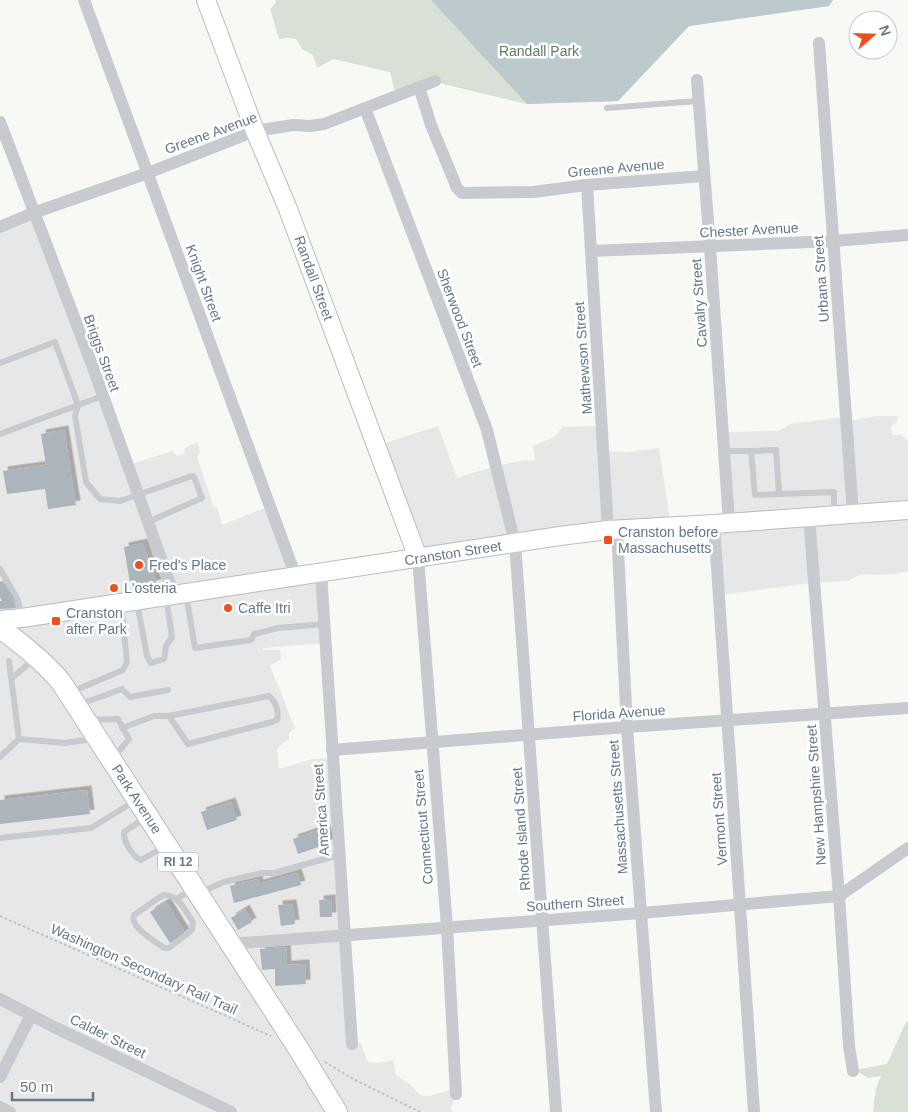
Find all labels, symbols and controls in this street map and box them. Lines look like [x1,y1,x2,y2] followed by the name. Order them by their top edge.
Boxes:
[848,10,898,60] north arrow
[876,23,894,38] text: N
[499,43,580,59] park label: Randall Park
[163,109,260,157] street label: Greene Avenue
[567,156,665,180] street label: Greene Avenue
[699,219,799,241] street label: Chester Avenue
[291,234,337,323] street label: Randall Street
[810,235,832,323] street label: Urbana Street
[183,242,225,324] street label: Knight Street
[688,258,710,348] street label: Cavalry Street
[434,266,486,370] street label: Sherwood Street
[571,301,595,415] street label: Mathewson Street
[81,312,123,394] street label: Briggs Street
[618,524,719,556] place label: Cranston before Massachusetts
[602,534,614,546] marker: Cranston before Massachusetts
[403,537,503,569] street label: Cranston Street
[149,557,227,573] place label: Fred's Place
[133,559,145,571] marker: Fred's Place
[124,580,177,596] place label: L'osteria
[108,582,120,594] marker: L'osteria
[238,600,291,616] place label: Caffe Itri
[222,602,234,614] marker: Caffe Itri
[66,605,128,637] place label: Cranston after Park
[50,615,62,627] marker: Cranston after Park
[572,702,666,724] street label: Florida Avenue
[803,724,829,866] street label: New Hampshire Street
[605,739,631,875] street label: Massachusetts Street
[109,761,165,837] street label: Park Avenue
[310,763,332,857] street label: America Street
[509,767,533,891] street label: Rhode Island Street
[410,769,436,885] street label: Connecticut Street
[708,772,730,866] street label: Vermont Street
[158,852,198,872] road number: RI 12
[526,892,625,914] street label: Southern Street
[48,920,240,1018] street label: Washington Secondary Rail Trail
[67,1011,149,1061] street label: Calder Street
[12,1070,94,1102] scale bar
[20,1078,53,1095] text: 50 m

